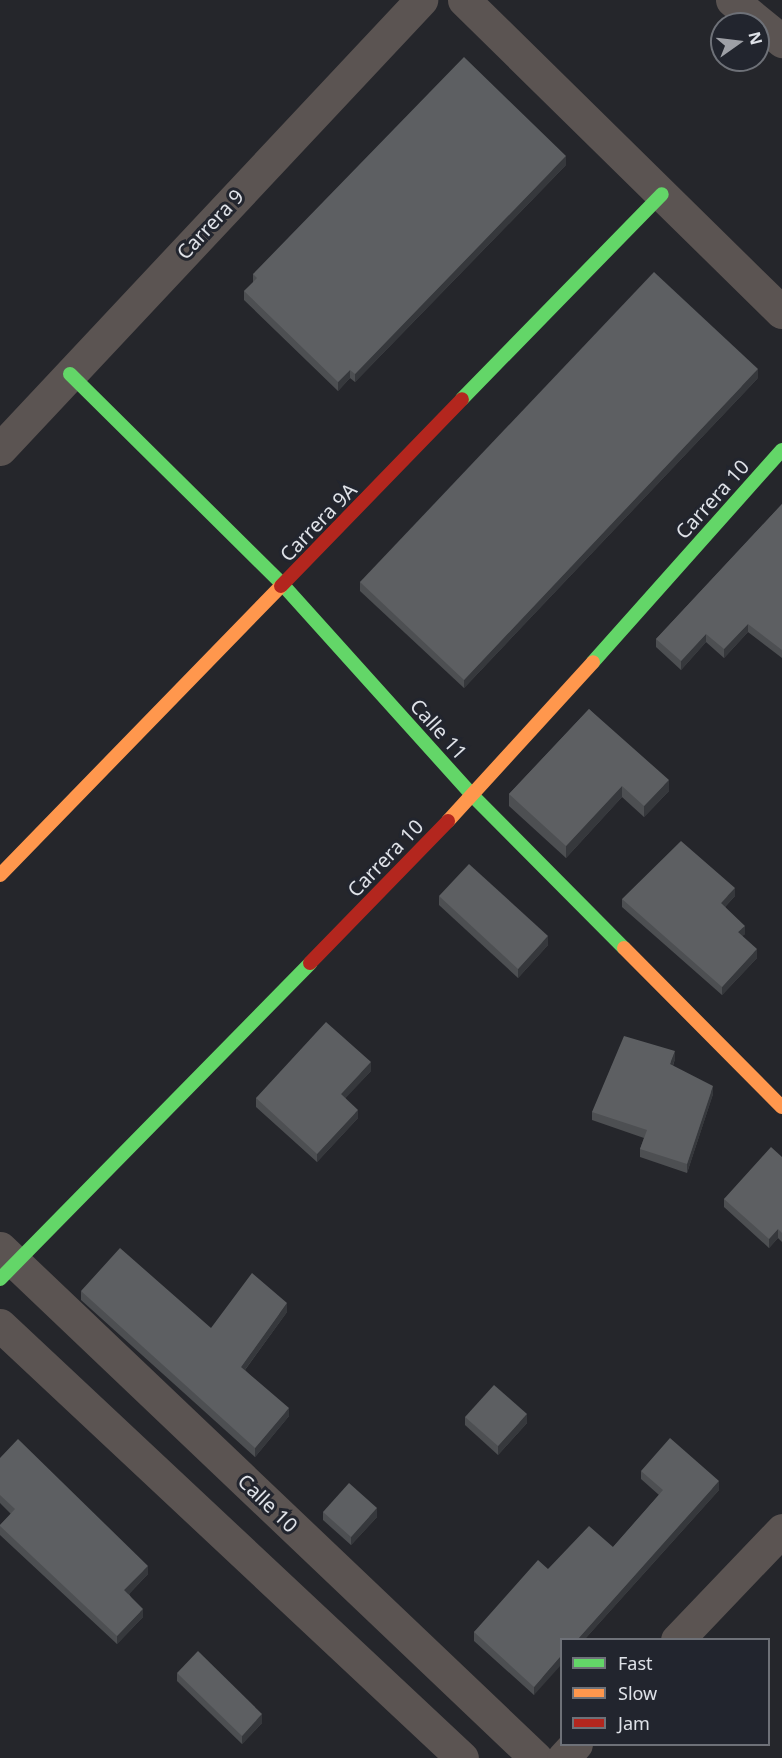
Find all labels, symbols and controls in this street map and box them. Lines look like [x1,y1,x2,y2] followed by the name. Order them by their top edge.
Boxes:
[710,12,770,72] north arrow
[743,29,768,47] text: N
[172,184,248,264] street label: Carrera 9
[670,454,754,544] street label: Carrera 10
[275,478,361,566] street label: Carrera 9A
[405,694,473,764] street label: Calle 11
[342,814,428,902] street label: Carrera 10
[233,1469,303,1537] street label: Calle 10
[560,1638,770,1746] legend
[618,1651,653,1675] text: Fast
[618,1681,657,1705] text: Slow
[618,1711,650,1735] text: Jam

